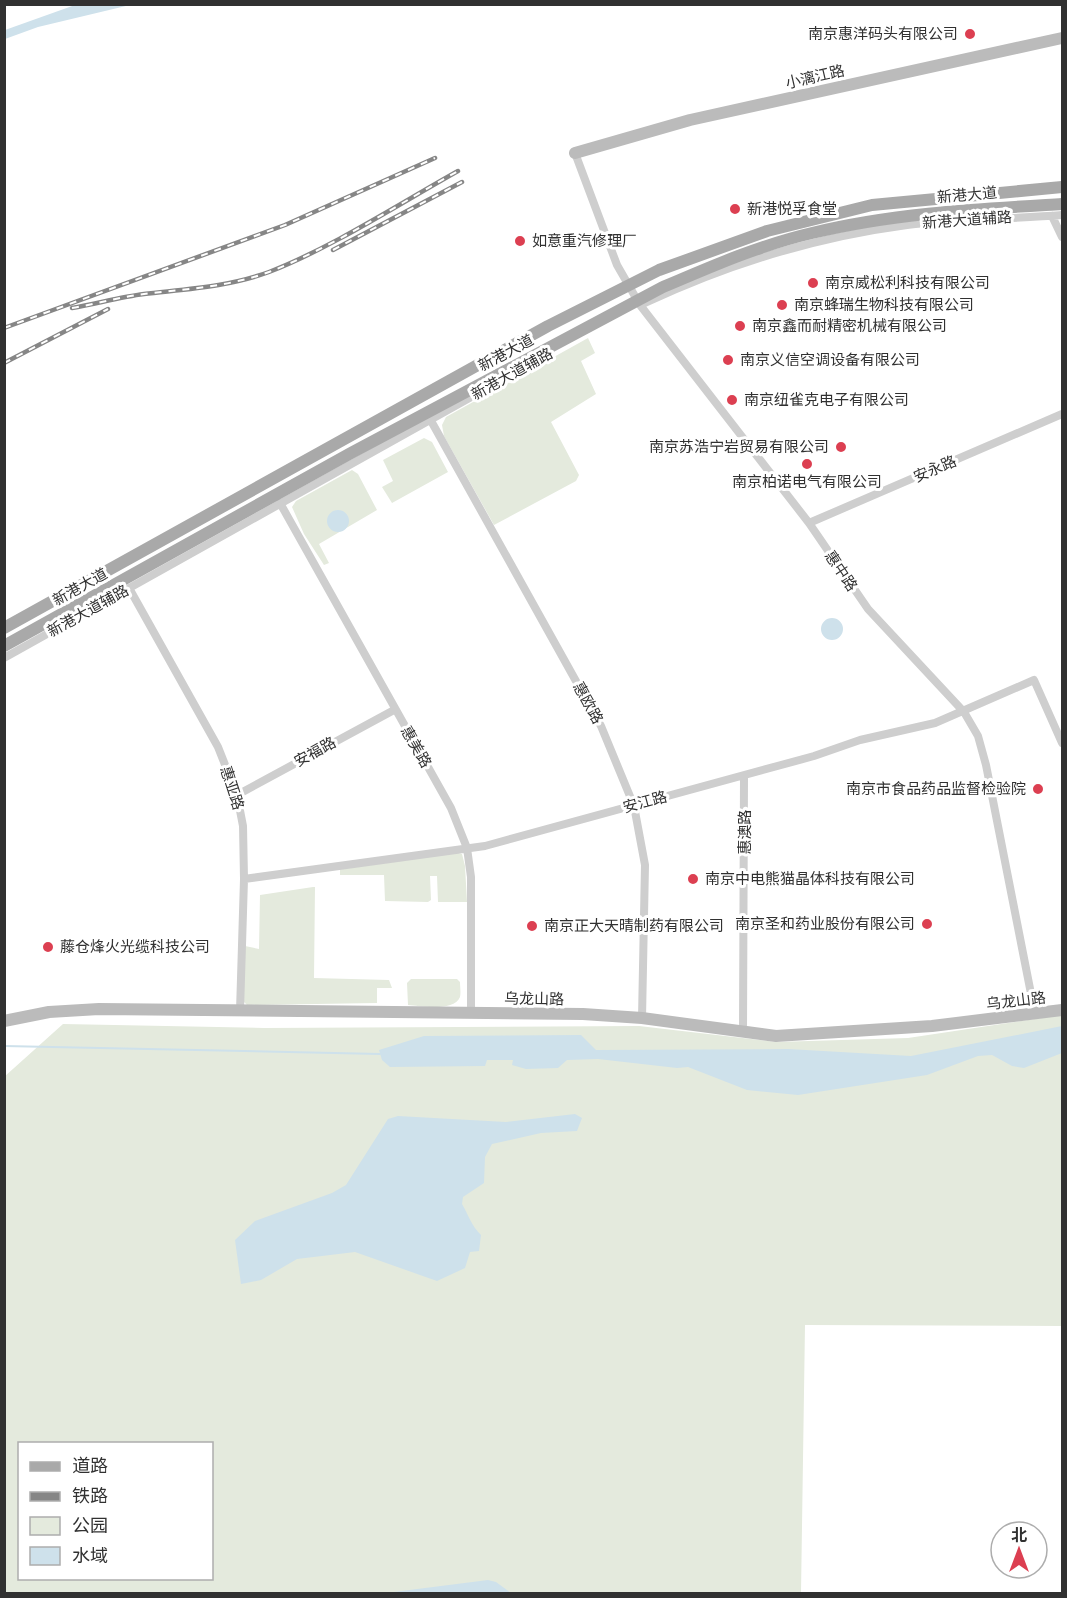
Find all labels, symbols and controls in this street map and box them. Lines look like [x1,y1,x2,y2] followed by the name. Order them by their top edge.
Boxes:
[808,25,958,42] place label: 南京惠洋码头有限公司
[963,27,977,41] marker: 南京惠洋码头有限公司
[784,61,846,92] street label: 小漓江路
[936,183,998,206] street label: 新港大道
[747,200,837,217] place label: 新港悦孚食堂
[728,202,742,216] marker: 新港悦孚食堂
[921,208,1012,231] street label: 新港大道辅路
[532,232,637,249] place label: 如意重汽修理厂
[513,234,527,248] marker: 如意重汽修理厂
[825,274,990,291] place label: 南京威松利科技有限公司
[806,276,820,290] marker: 南京威松利科技有限公司
[794,296,974,313] place label: 南京蜂瑞生物科技有限公司
[775,298,789,312] marker: 南京蜂瑞生物科技有限公司
[752,317,947,334] place label: 南京鑫而耐精密机械有限公司
[733,319,747,333] marker: 南京鑫而耐精密机械有限公司
[475,331,536,374] street label: 新港大道
[468,344,555,403] street label: 新港大道辅路
[740,351,920,368] place label: 南京义信空调设备有限公司
[721,353,735,367] marker: 南京义信空调设备有限公司
[744,391,909,408] place label: 南京纽雀克电子有限公司
[725,393,739,407] marker: 南京纽雀克电子有限公司
[649,438,829,455] place label: 南京苏浩宁岩贸易有限公司
[834,440,848,454] marker: 南京苏浩宁岩贸易有限公司
[911,452,959,485] street label: 安永路
[800,457,814,471] marker: 南京柏诺电气有限公司
[732,473,882,490] place label: 南京柏诺电气有限公司
[822,547,861,594] street label: 惠中路
[49,565,110,609] street label: 新港大道
[44,581,131,640] street label: 新港大道辅路
[570,679,607,727] street label: 惠欧路
[398,723,435,770] street label: 惠美路
[291,733,339,770] street label: 安福路
[217,764,248,812] street label: 惠亚路
[846,780,1026,797] place label: 南京市食品药品监督检验院
[1031,782,1045,796] marker: 南京市食品药品监督检验院
[621,787,669,816] street label: 安江路
[736,809,753,855] street label: 惠澳路
[705,870,915,887] place label: 南京中电熊猫晶体科技有限公司
[686,872,700,886] marker: 南京中电熊猫晶体科技有限公司
[735,915,915,932] place label: 南京圣和药业股份有限公司
[544,917,724,934] place label: 南京正大天晴制药有限公司
[920,917,934,931] marker: 南京圣和药业股份有限公司
[525,919,539,933] marker: 南京正大天晴制药有限公司
[60,938,210,955] place label: 藤仓烽火光缆科技公司
[41,940,55,954] marker: 藤仓烽火光缆科技公司
[985,988,1047,1013] street label: 乌龙山路
[504,989,564,1008] street label: 乌龙山路
[18,1442,213,1580] legend
[72,1456,108,1476] text: 道路
[72,1486,108,1506] text: 铁路
[72,1516,108,1536] text: 公园
[989,1520,1049,1580] north arrow
[1011,1527,1027,1544] text: 北
[72,1546,108,1566] text: 水域

